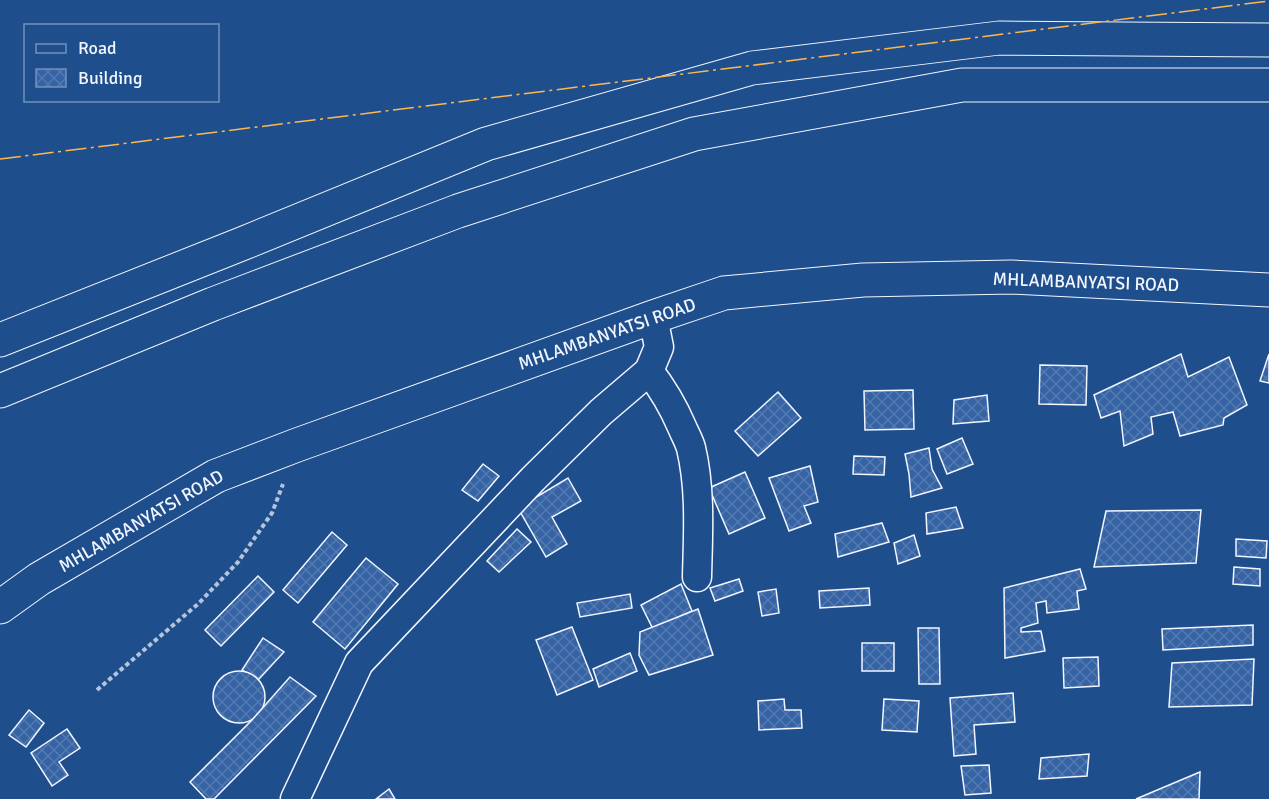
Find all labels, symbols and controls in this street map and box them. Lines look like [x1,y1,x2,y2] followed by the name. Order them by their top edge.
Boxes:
[24,24,219,102] legend
[78,37,117,59] text: Road
[78,67,142,89] text: Building
[992,268,1180,296] street label: MHLAMBANYATSI ROAD
[515,293,699,375] street label: MHLAMBANYATSI ROAD
[55,465,227,577] street label: MHLAMBANYATSI ROAD

